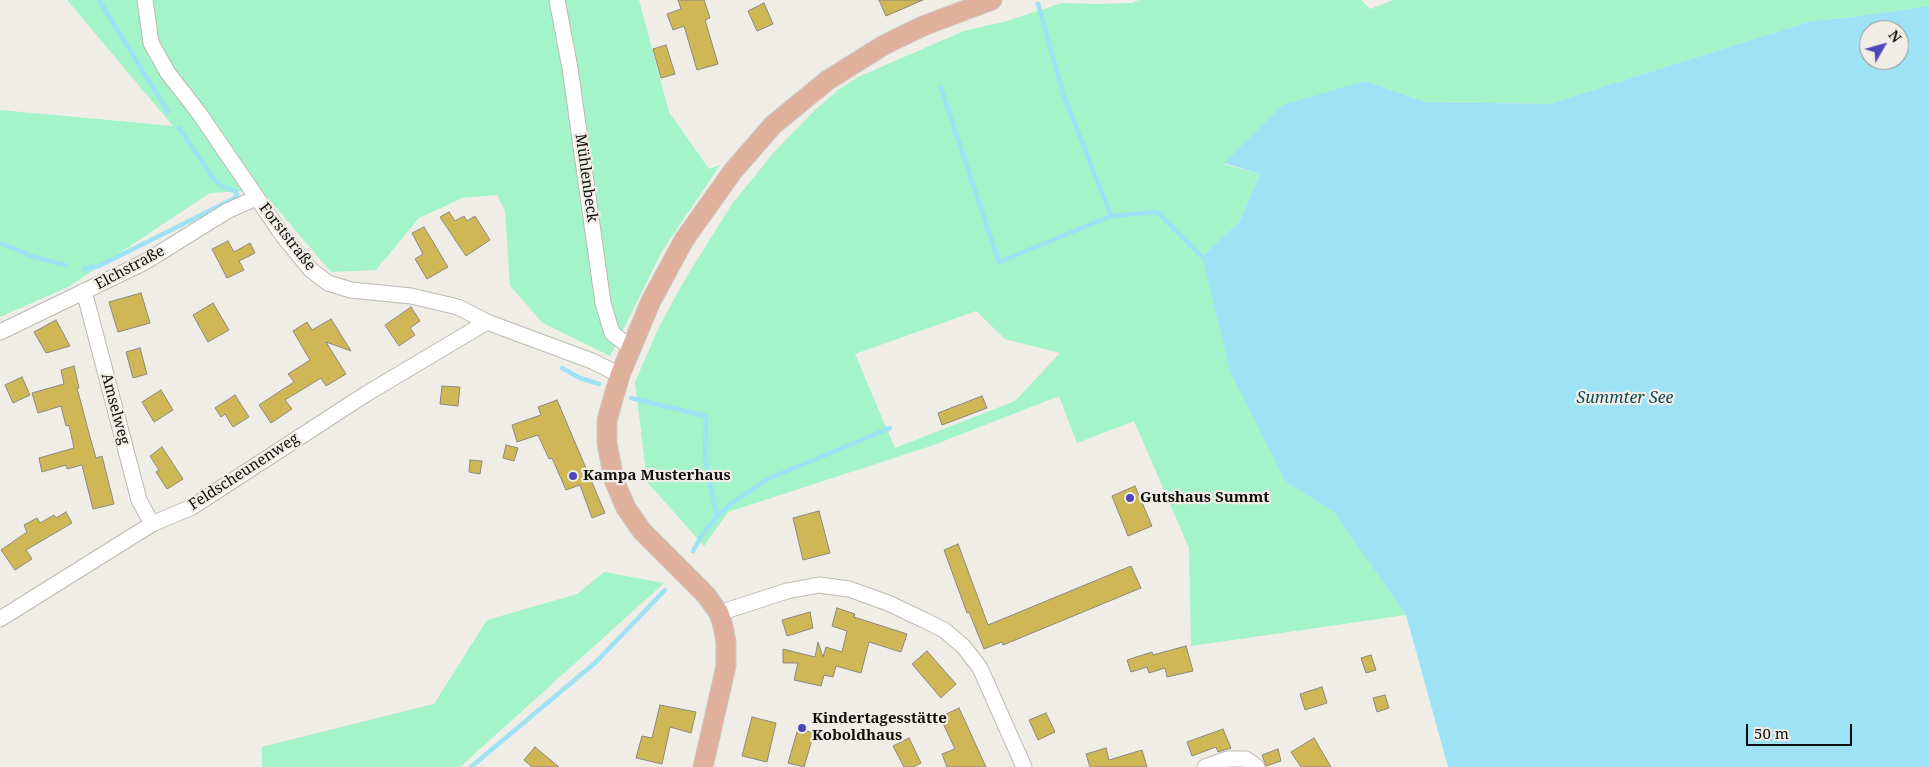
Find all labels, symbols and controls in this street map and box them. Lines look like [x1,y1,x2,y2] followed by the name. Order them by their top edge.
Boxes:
[1859,20,1909,70] north arrow
[1885,26,1906,46] text: N
[571,133,601,223] street label: Mühlenbeck
[255,200,319,274] street label: Forststraße
[92,242,168,294] street label: Elchstraße
[97,371,133,447] street label: Amselweg
[1577,388,1673,408] water label: Summter See
[186,430,302,514] street label: Feldscheunenweg
[583,467,731,485] place label: Kampa Musterhaus
[567,470,579,482] marker: Kampa Musterhaus
[1140,489,1269,507] place label: Gutshaus Summt
[1124,492,1136,504] marker: Gutshaus Summt
[812,710,947,745] place label: Kindertagesstätte Koboldhaus
[1749,714,1855,746] scale bar
[796,722,808,734] marker: Kindertagesstätte Koboldhaus
[1754,723,1789,743] text: 50 m

